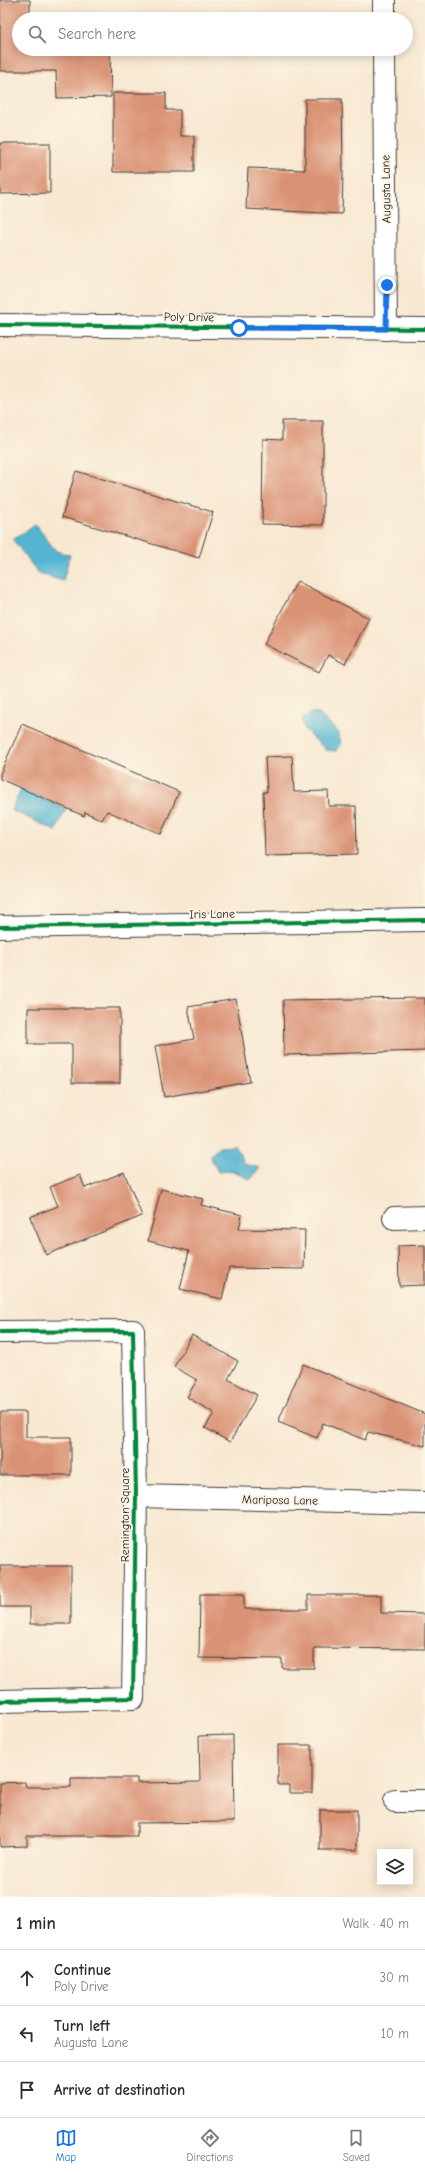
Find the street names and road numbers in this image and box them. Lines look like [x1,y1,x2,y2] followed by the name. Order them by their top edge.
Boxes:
[378,155,394,223] street label: Augusta Lane
[164,310,214,324] street label: Poly Drive
[189,907,235,921] street label: Iris Lane
[118,1468,132,1562] street label: Remington Square
[242,1492,318,1508] street label: Mariposa Lane

